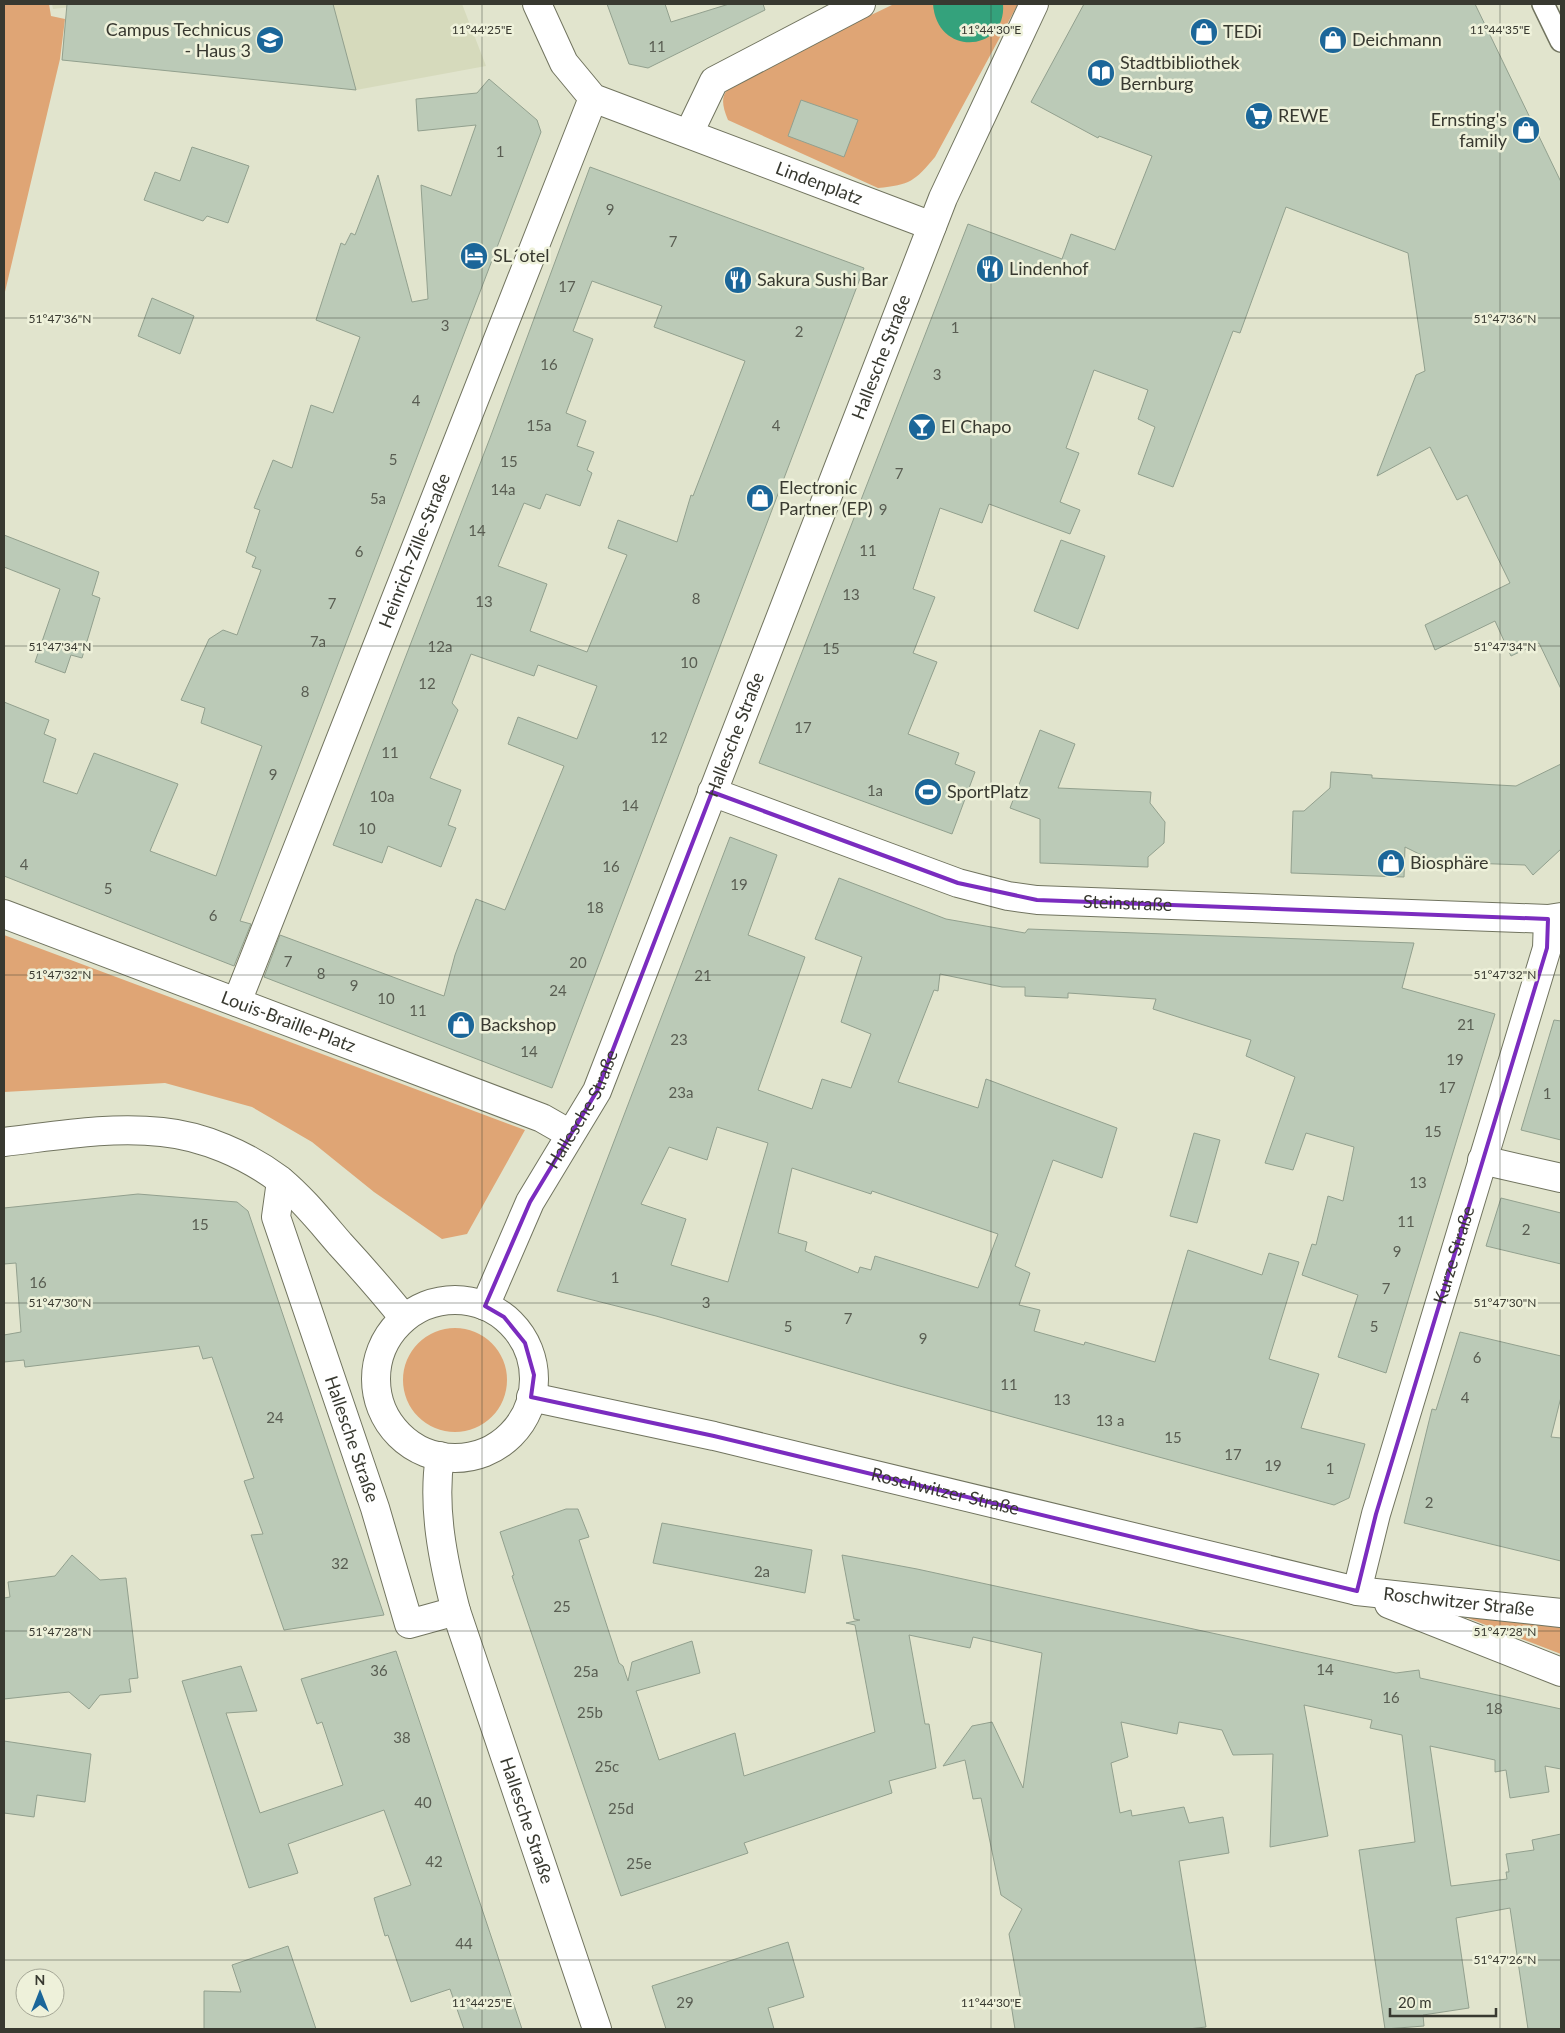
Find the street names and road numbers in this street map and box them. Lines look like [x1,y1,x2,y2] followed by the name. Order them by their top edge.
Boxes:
[773,156,866,209] street label: Lindenplatz
[846,291,915,422] street label: Hallesche Straße
[373,470,454,631] street label: Heinrich-Zille-Straße
[700,669,768,800] street label: Hallesche Straße
[1083,890,1173,915] street label: Steinstraße
[218,985,359,1056] street label: Louis-Braille-Platz
[541,1046,622,1172] street label: Hallesche Straße
[1428,1203,1479,1306] street label: Kurze Straße
[321,1373,384,1505] street label: Hallesche Straße
[869,1462,1022,1519] street label: Roschwitzer Straße
[1382,1582,1536,1620] street label: Roschwitzer Straße
[496,1754,559,1886] street label: Hallesche Straße

